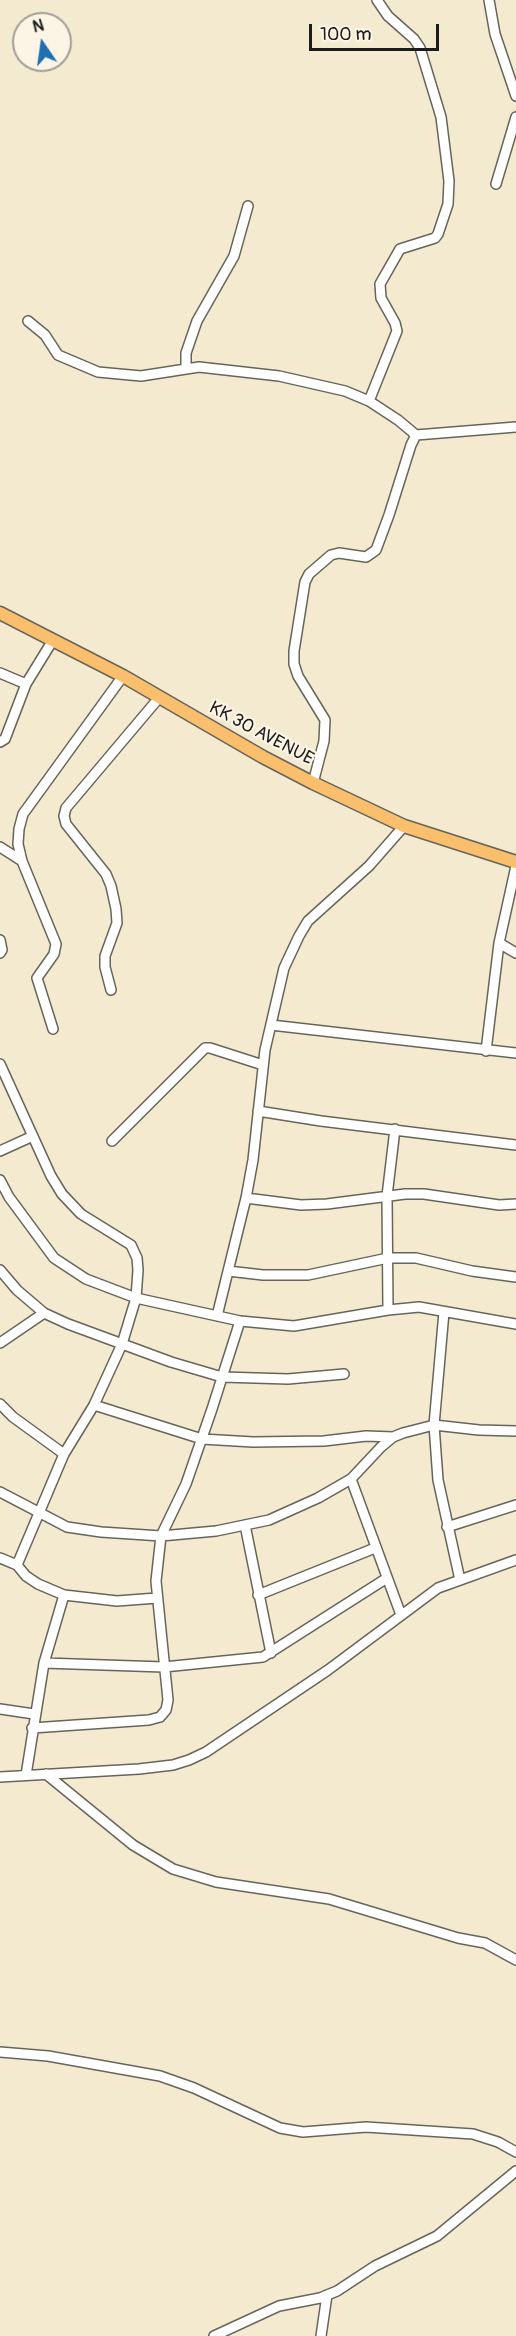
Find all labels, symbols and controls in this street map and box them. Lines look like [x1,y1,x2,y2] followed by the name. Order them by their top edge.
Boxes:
[12,12,72,72] north arrow
[312,12,442,50] scale bar
[31,15,46,37] text: N
[320,23,372,46] text: 100 m
[205,697,317,771] street label: KK 30 AVENUE

